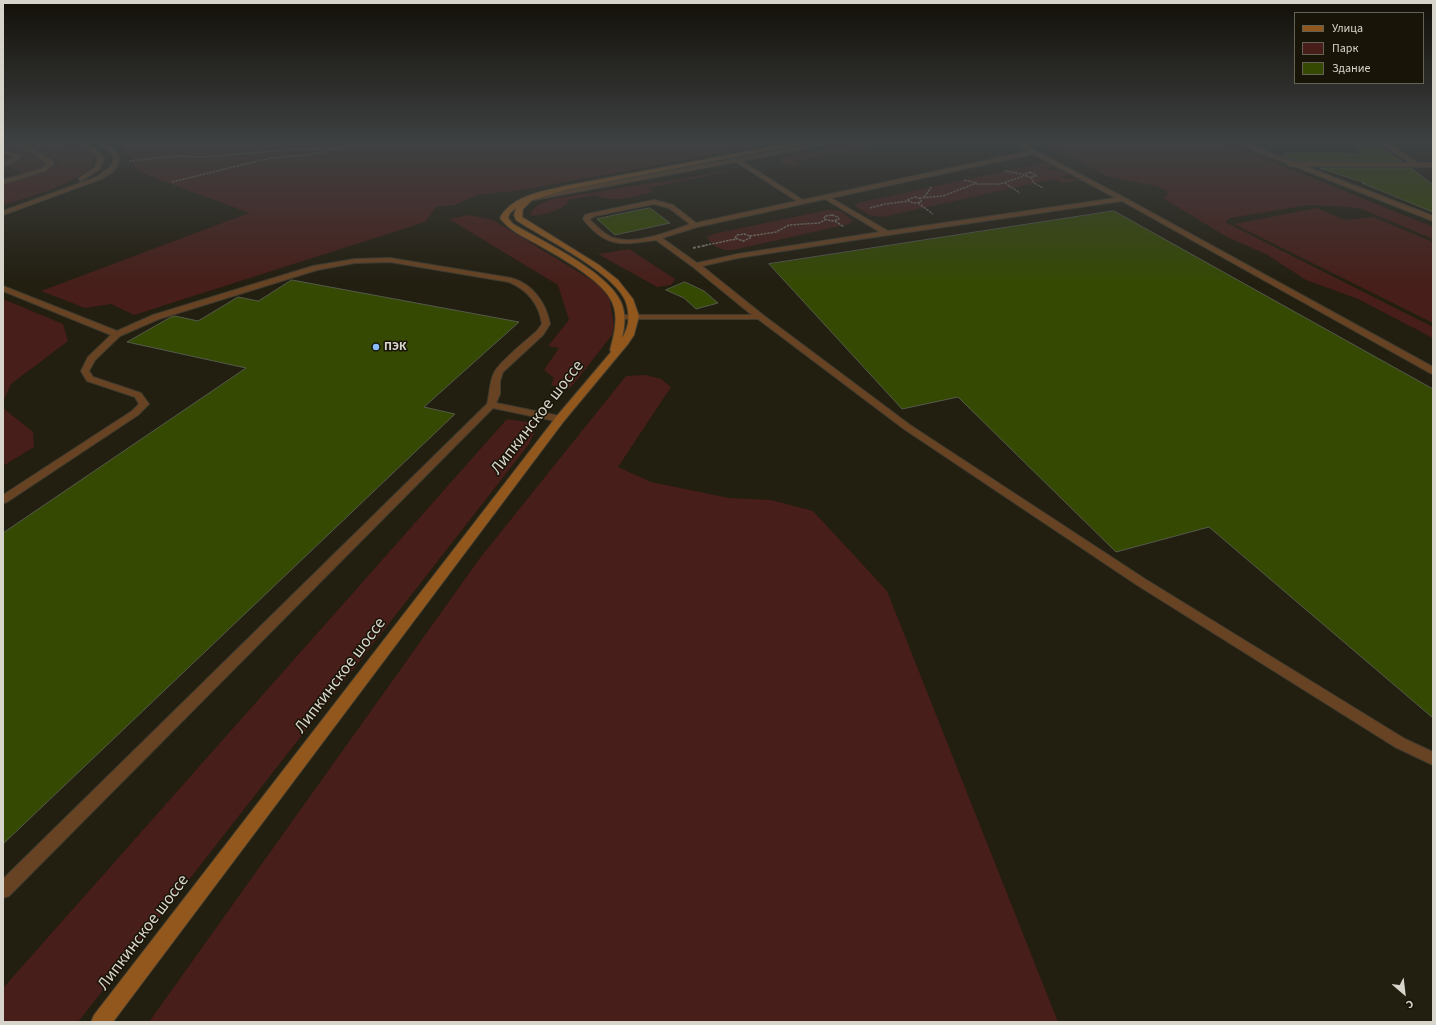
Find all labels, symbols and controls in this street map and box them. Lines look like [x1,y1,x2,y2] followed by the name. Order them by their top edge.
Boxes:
[1294,12,1424,84] legend
[1332,20,1363,37] text: Улица
[1332,40,1358,57] text: Парк
[1332,60,1371,77] text: Здание
[384,340,406,354] place label: ПЭК
[371,342,381,352] marker: ПЭК
[487,357,589,479] street label: Липкинское шоссе
[291,614,391,738] street label: Липкинское шоссе
[94,871,194,995] street label: Липкинское шоссе
[1384,973,1424,1013] north arrow
[1404,996,1416,1012] text: С

